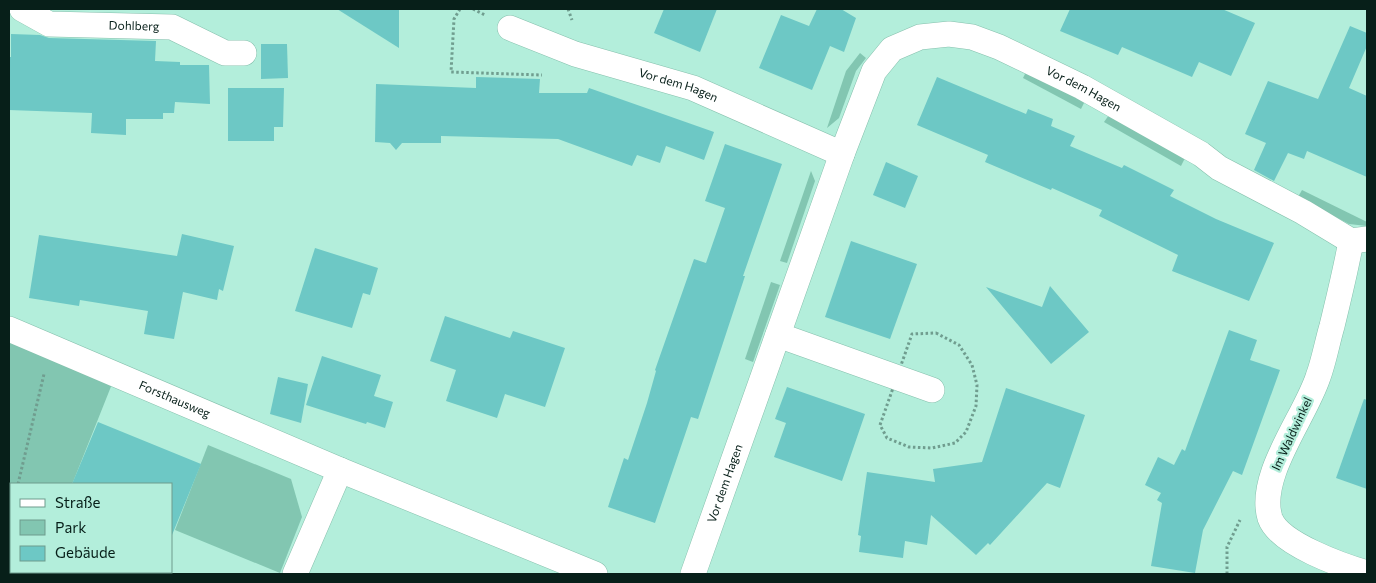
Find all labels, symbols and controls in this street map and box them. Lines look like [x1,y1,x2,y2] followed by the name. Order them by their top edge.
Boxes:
[109,17,160,33] street label: Dohlberg
[1044,63,1124,114] street label: Vor dem Hagen
[637,65,720,104] street label: Vor dem Hagen
[137,377,213,420] street label: Forsthausweg
[1268,395,1314,472] street label: Im Waldwinkel
[704,442,745,524] street label: Vor dem Hagen
[10,483,172,573] legend
[55,493,101,511] text: Straße
[55,518,86,536] text: Park
[55,543,116,561] text: Gebäude

